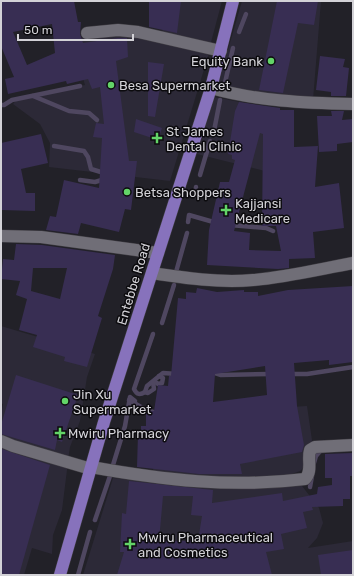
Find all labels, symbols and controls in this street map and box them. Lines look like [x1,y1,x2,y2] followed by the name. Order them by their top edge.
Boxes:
[18,16,133,42] scale bar
[24,23,52,37] text: 50 m
[191,54,263,69] place label: Equity Bank
[266,56,276,66] marker: Equity Bank
[119,78,230,93] place label: Besa Supermarket
[106,80,116,90] marker: Besa Supermarket
[166,124,242,154] place label: St James Dental Clinic
[151,132,163,144] marker: St James Dental Clinic
[135,185,231,200] place label: Betsa Shoppers
[122,187,132,197] marker: Betsa Shoppers
[235,196,290,226] place label: Kajjansi Medicare
[220,204,232,216] marker: Kajjansi Medicare
[114,241,153,327] street label: Entebbe Road
[73,387,151,417] place label: Jin Xu Supermarket
[60,396,70,406] marker: Jin Xu Supermarket
[68,426,169,441] place label: Mwiru Pharmacy
[55,428,65,438] marker: Mwiru Pharmacy
[138,530,273,560] place label: Mwiru Pharmaceutical and Cosmetics
[125,539,135,549] marker: Mwiru Pharmaceutical and Cosmetics

